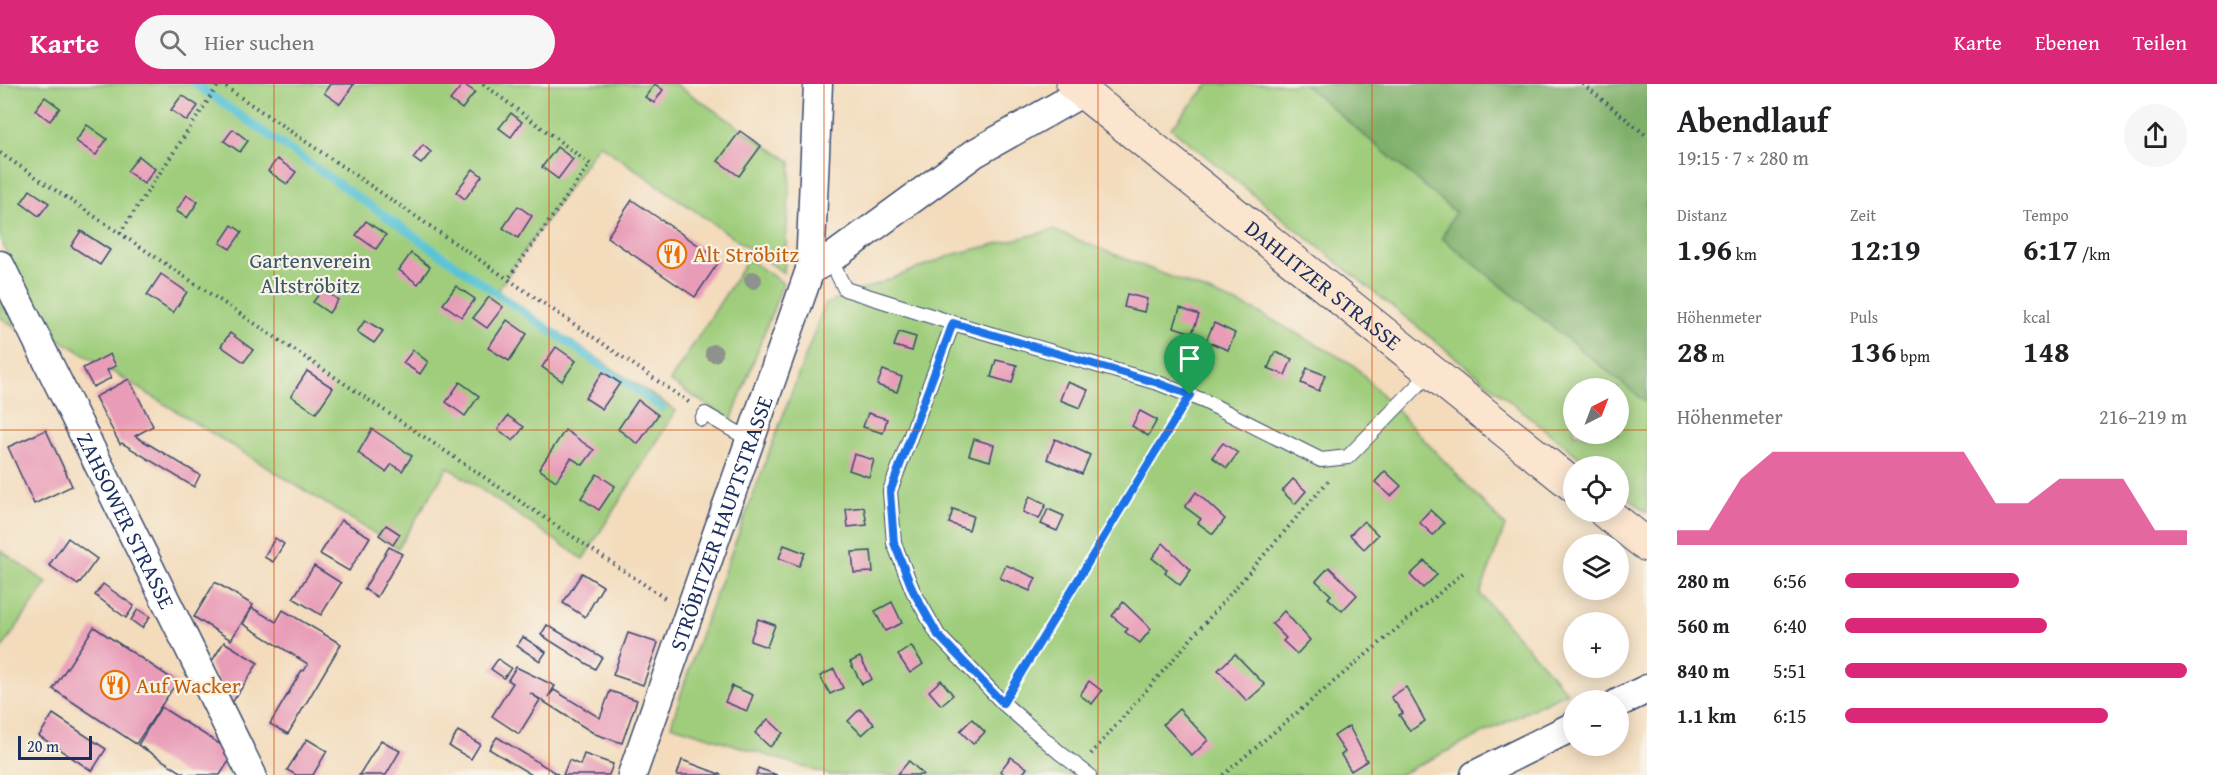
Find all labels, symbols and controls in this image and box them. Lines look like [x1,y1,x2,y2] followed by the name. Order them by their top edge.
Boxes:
[135,15,555,69] search box
[30,22,99,63] text: Karte
[156,26,189,59] icon: search
[204,26,314,58] text: Hier suchen
[1954,27,2002,58] text: Karte
[2035,27,2100,58] text: Ebenen
[2133,27,2187,58] text: Teilen
[1677,96,1828,144] text: Abendlauf
[2124,104,2187,167] button: share
[1677,143,1809,172] text: 19:15 · 7 × 280 m
[1677,203,1727,227] text: Distanz
[1850,203,1876,227] text: Zeit
[2023,203,2069,227] text: Tempo
[1238,212,1409,358] street label: DAHLITZER STRASSE
[1677,227,1732,271] text: 1.96
[1850,227,1921,271] text: 12:19
[2023,227,2078,271] text: 6:17
[656,238,688,270] restaurant icon: Alt Ströbitz
[693,238,799,270] place label: Alt Ströbitz
[1732,242,1757,266] text: km
[2078,242,2110,266] text: /km
[249,244,371,301] park label: Gartenverein Altströbitz
[1677,305,1762,329] text: Höhenmeter
[1850,305,1878,329] text: Puls
[2023,305,2050,329] text: kcal
[1677,329,1708,373] text: 28
[1850,329,1897,373] text: 136
[2023,329,2070,373] text: 148
[1164,333,1215,395] pin
[1173,342,1206,375] icon: arrive
[1708,344,1725,368] text: m
[1897,344,1930,368] text: bpm
[1563,378,1629,444] north arrow
[1563,378,1629,756] map controls
[661,391,780,655] street label: STRÖBITZER HAUPTSTRASSE
[1677,402,1783,431] text: Höhenmeter
[2099,402,2187,431] text: 216–219 m
[69,427,183,614] street label: ZAHSOWER STRASSE
[1563,456,1629,522] button: locate
[1563,534,1629,600] button: layers
[1677,566,1730,595] text: 280 m
[1773,566,1807,595] text: 6:56
[1677,611,1730,640] text: 560 m
[1773,611,1807,640] text: 6:40
[1563,612,1629,678] button: +
[1677,656,1730,685] text: 840 m
[1773,656,1807,685] text: 5:51
[99,669,131,701] restaurant icon: Auf Wacker
[136,669,241,701] place label: Auf Wacker
[1563,690,1629,756] button: −
[1677,701,1736,730] text: 1.1 km
[1773,701,1807,730] text: 6:15
[18,733,92,760] scale bar
[27,734,59,758] text: 20 m

